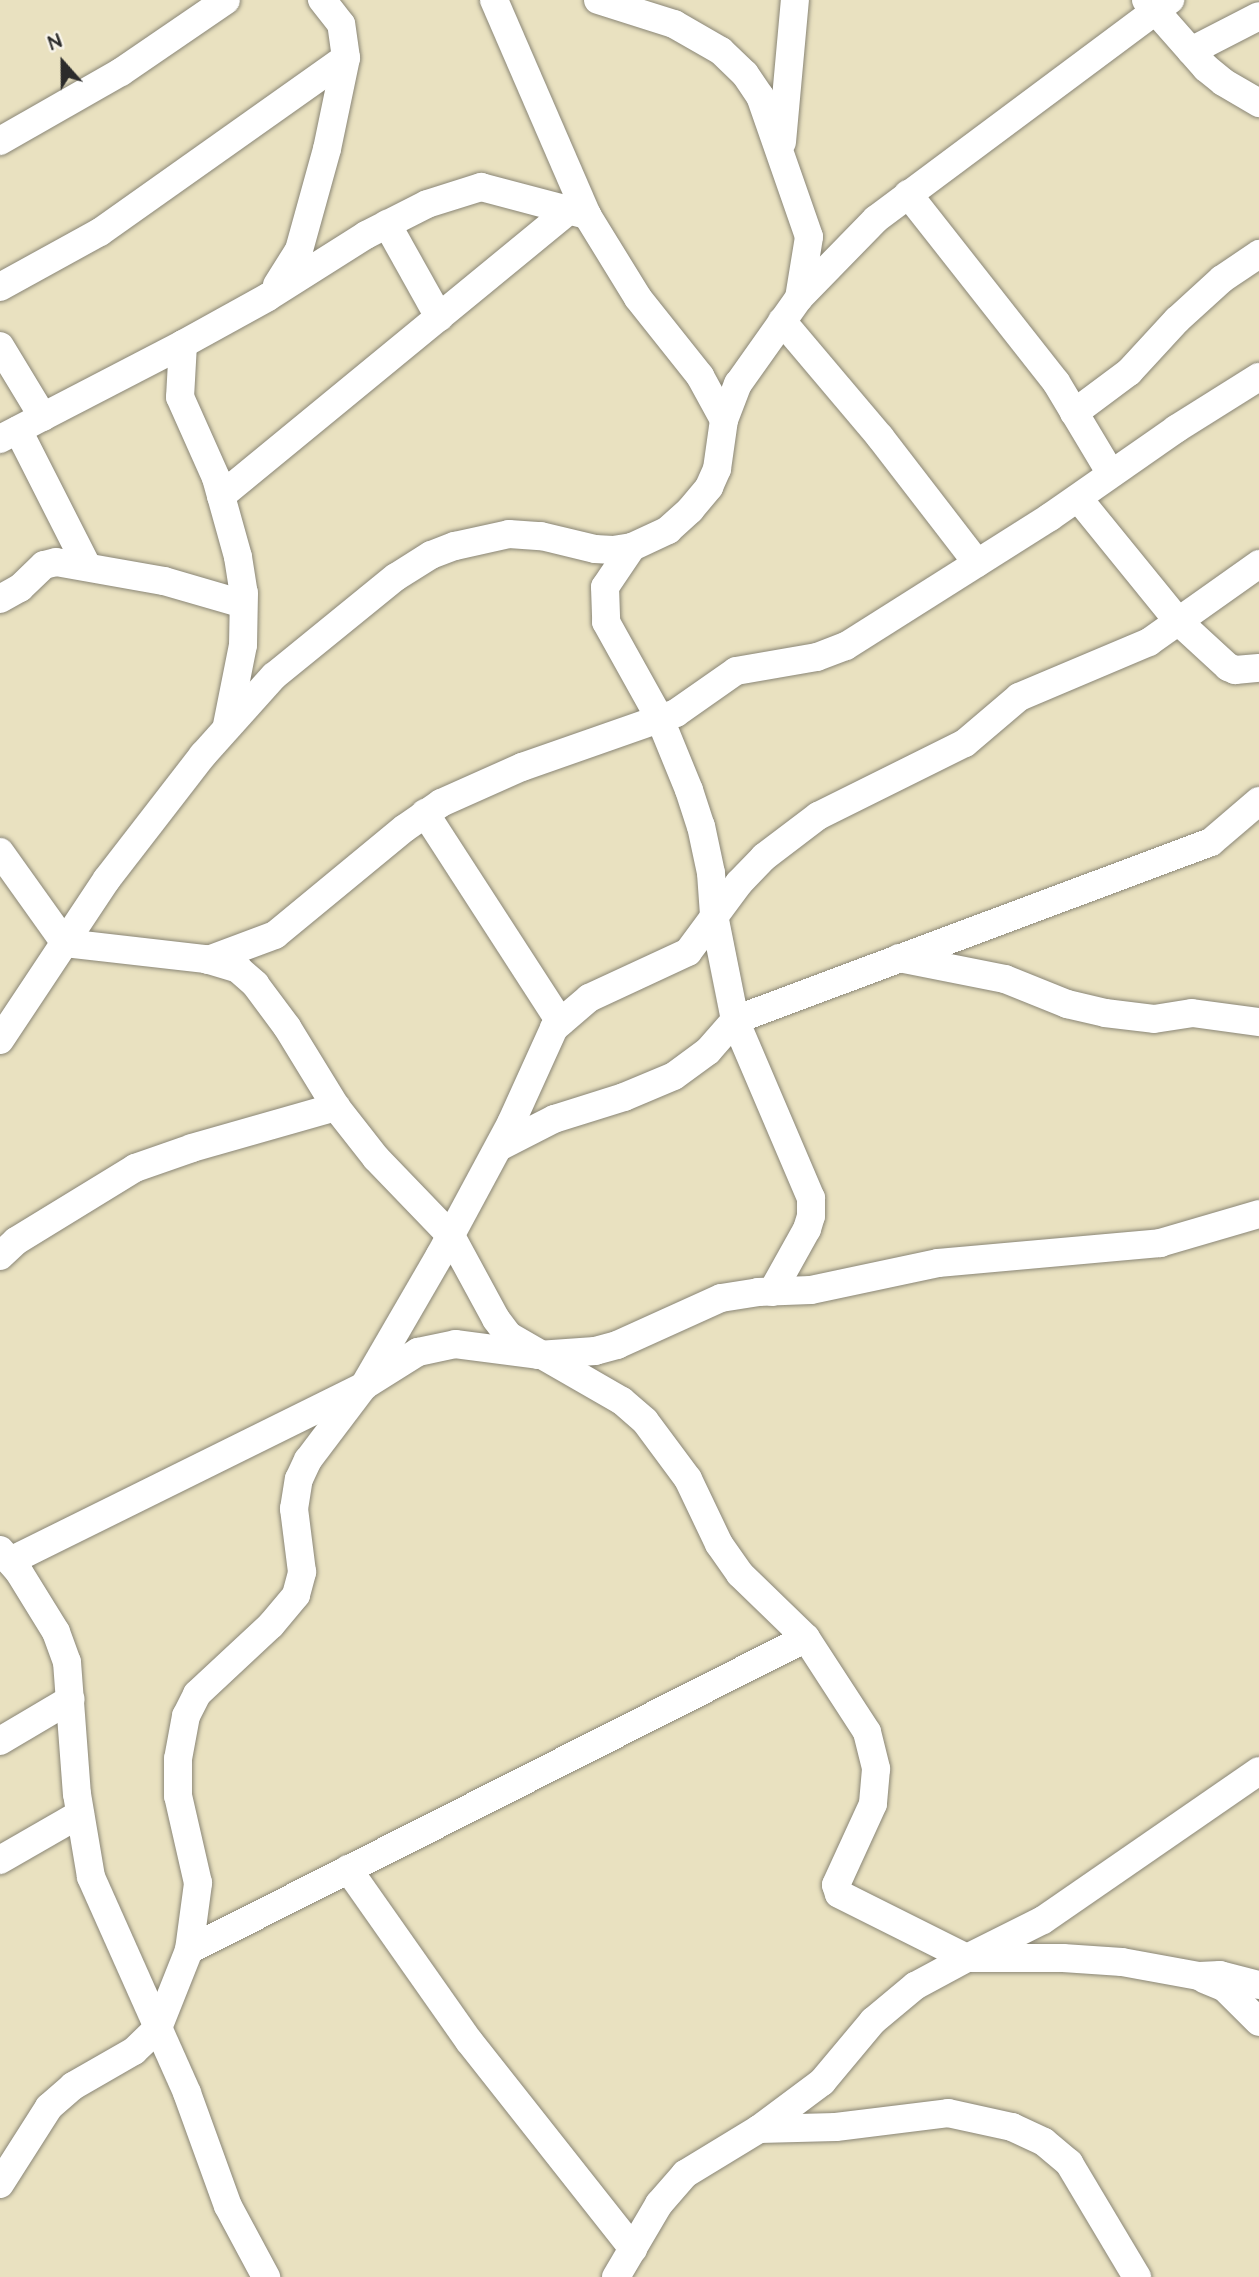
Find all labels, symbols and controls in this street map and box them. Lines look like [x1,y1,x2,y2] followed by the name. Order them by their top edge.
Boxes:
[28,28,98,98] north arrow
[45,28,66,58] text: N

